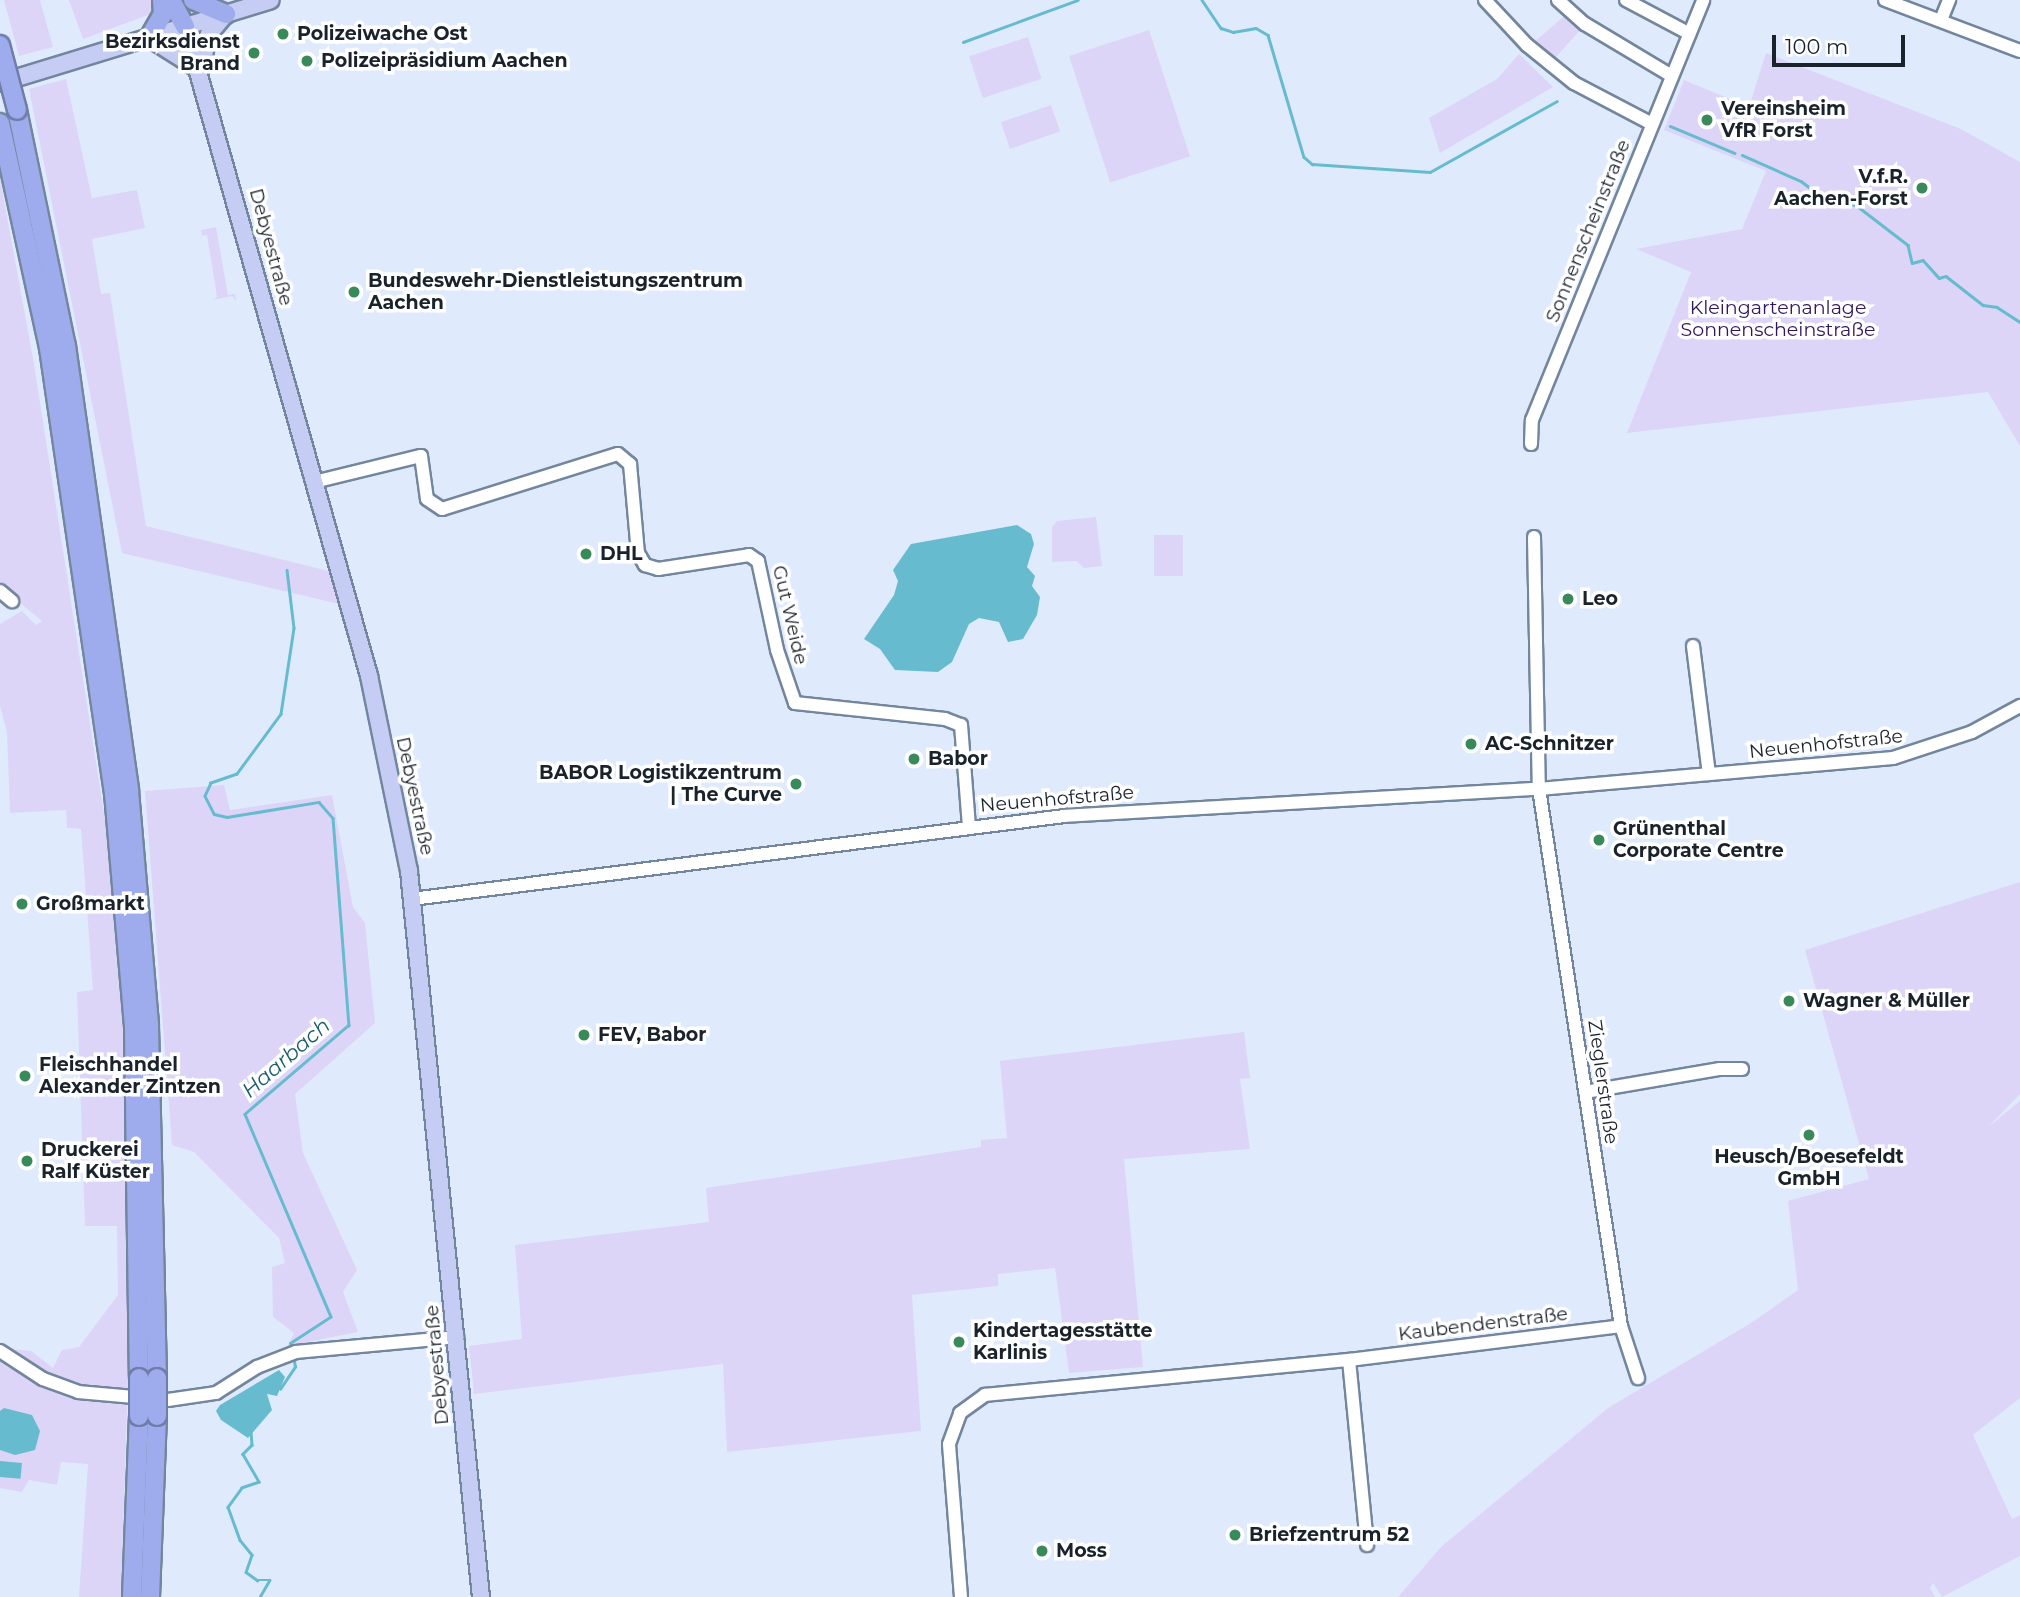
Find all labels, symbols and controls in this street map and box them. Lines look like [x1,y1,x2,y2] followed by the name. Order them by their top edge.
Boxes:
[1775,21,1908,65] scale bar
[297,23,468,45] place label: Polizeiwache Ost
[275,26,291,42] marker: Polizeiwache Ost
[105,31,240,75] place label: Bezirksdienst Brand
[1785,34,1848,59] text: 100 m
[246,45,262,61] marker: Bezirksdienst Brand
[321,50,568,72] place label: Polizeipräsidium Aachen
[299,53,315,69] marker: Polizeipräsidium Aachen
[1721,98,1846,142] place label: Vereinsheim VfR Forst
[1699,112,1715,128] marker: Vereinsheim VfR Forst
[1541,136,1635,326] street label: Sonnenscheinstraße
[1774,166,1908,210] place label: V.f.R. Aachen-Forst
[1914,180,1930,196] marker: V.f.R. Aachen-Forst
[244,186,298,308] street label: Debyestraße
[368,270,743,314] place label: Bundeswehr-Dienstleistungszentrum Aachen
[346,284,362,300] marker: Bundeswehr-Dienstleistungszentrum Aachen
[1681,297,1875,341] park label: Kleingartenanlage Sonnenscheinstraße
[600,543,643,565] place label: DHL
[578,546,594,562] marker: DHL
[768,563,812,667] street label: Gut Weide
[1582,588,1618,610] place label: Leo
[1560,591,1576,607] marker: Leo
[1748,725,1904,763] street label: Neuenhofstraße
[1485,733,1614,755] place label: AC-Schnitzer
[391,735,439,857] street label: Debyestraße
[1463,736,1479,752] marker: AC-Schnitzer
[928,748,988,770] place label: Babor
[906,751,922,767] marker: Babor
[539,762,782,806] place label: BABOR Logistikzentrum | The Curve
[788,776,804,792] marker: BABOR Logistikzentrum | The Curve
[979,781,1135,817] street label: Neuenhofstraße
[1613,818,1784,862] place label: Grünenthal Corporate Centre
[1591,832,1607,848] marker: Grünenthal Corporate Centre
[36,893,145,915] place label: Großmarkt
[14,896,30,912] marker: Großmarkt
[1803,990,1970,1012] place label: Wagner & Müller
[1781,993,1797,1009] marker: Wagner & Müller
[237,1013,335,1103] water label: Haarbach
[1583,1018,1623,1146] street label: Zieglerstraße
[598,1024,707,1046] place label: FEV, Babor
[576,1027,592,1043] marker: FEV, Babor
[39,1054,221,1098] place label: Fleischhandel Alexander Zintzen
[17,1068,33,1084] marker: Fleischhandel Alexander Zintzen
[1801,1127,1817,1143] marker: Heusch/Boesefeldt GmbH
[41,1139,150,1183] place label: Druckerei Ralf Küster
[1714,1146,1904,1190] place label: Heusch/Boesefeldt GmbH
[19,1153,35,1169] marker: Druckerei Ralf Küster
[1397,1302,1569,1346] street label: Kaubendenstraße
[420,1304,454,1426] street label: Debyestraße
[973,1320,1152,1364] place label: Kindertagesstätte Karlinis
[951,1334,967,1350] marker: Kindertagesstätte Karlinis
[1249,1524,1409,1546] place label: Briefzentrum 52
[1227,1527,1243,1543] marker: Briefzentrum 52
[1056,1540,1107,1562] place label: Moss
[1034,1543,1050,1559] marker: Moss

